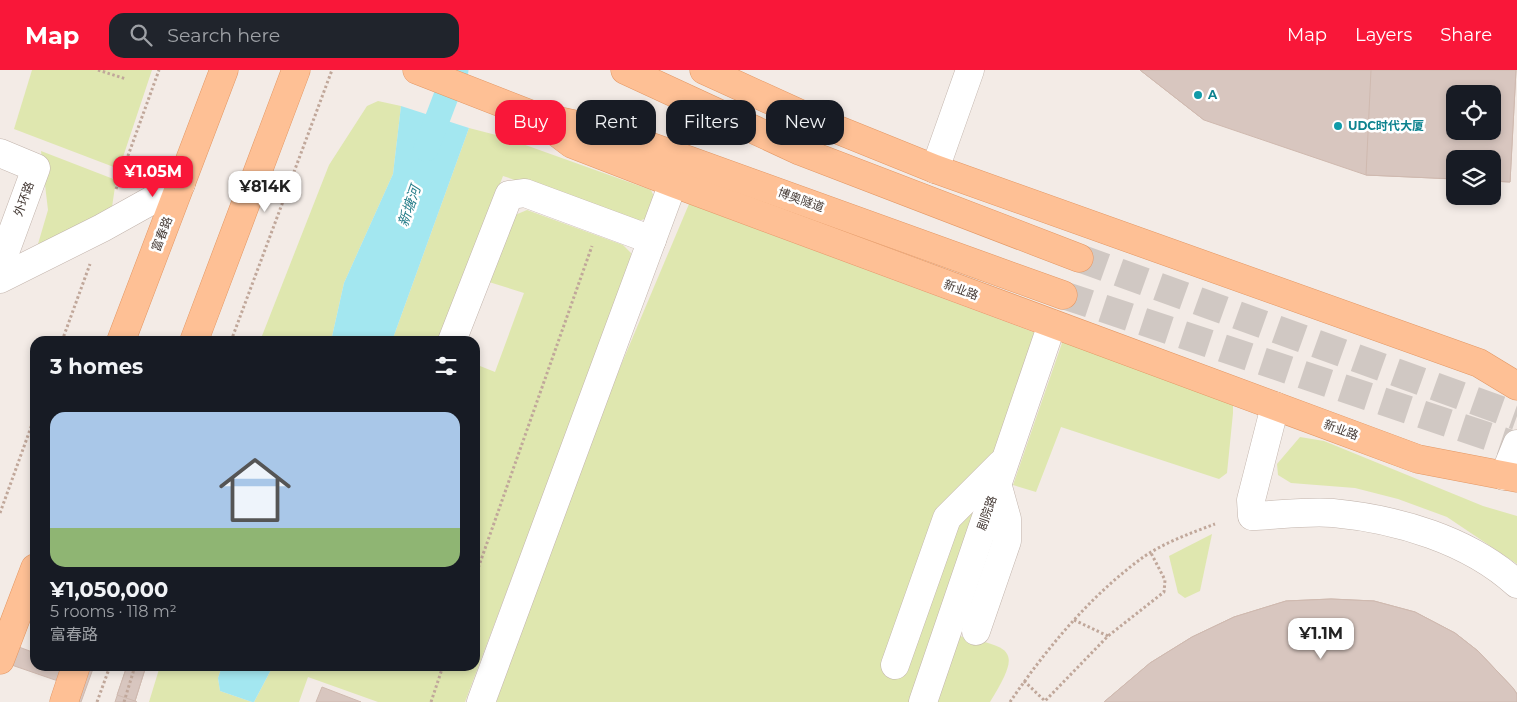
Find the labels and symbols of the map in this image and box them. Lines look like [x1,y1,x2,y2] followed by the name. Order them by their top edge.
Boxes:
[1207,87,1218,102] place label: A
[1192,89,1204,101] marker: A
[1348,118,1424,133] place label: UDC时代大厦
[1332,120,1344,132] marker: UDC时代大厦
[112,156,194,198] pin: ¥1.05M
[230,170,300,213] pin: ¥814K
[10,179,37,218] street label: 外环路
[394,180,425,229] water label: 新塘河
[776,184,826,215] street label: 博奥隧道
[148,214,175,253] street label: 富春路
[942,276,981,303] street label: 新业路
[1322,416,1361,443] street label: 新业路
[974,493,999,532] street label: 剧院路
[1286,618,1356,660] pin: ¥1.1M

